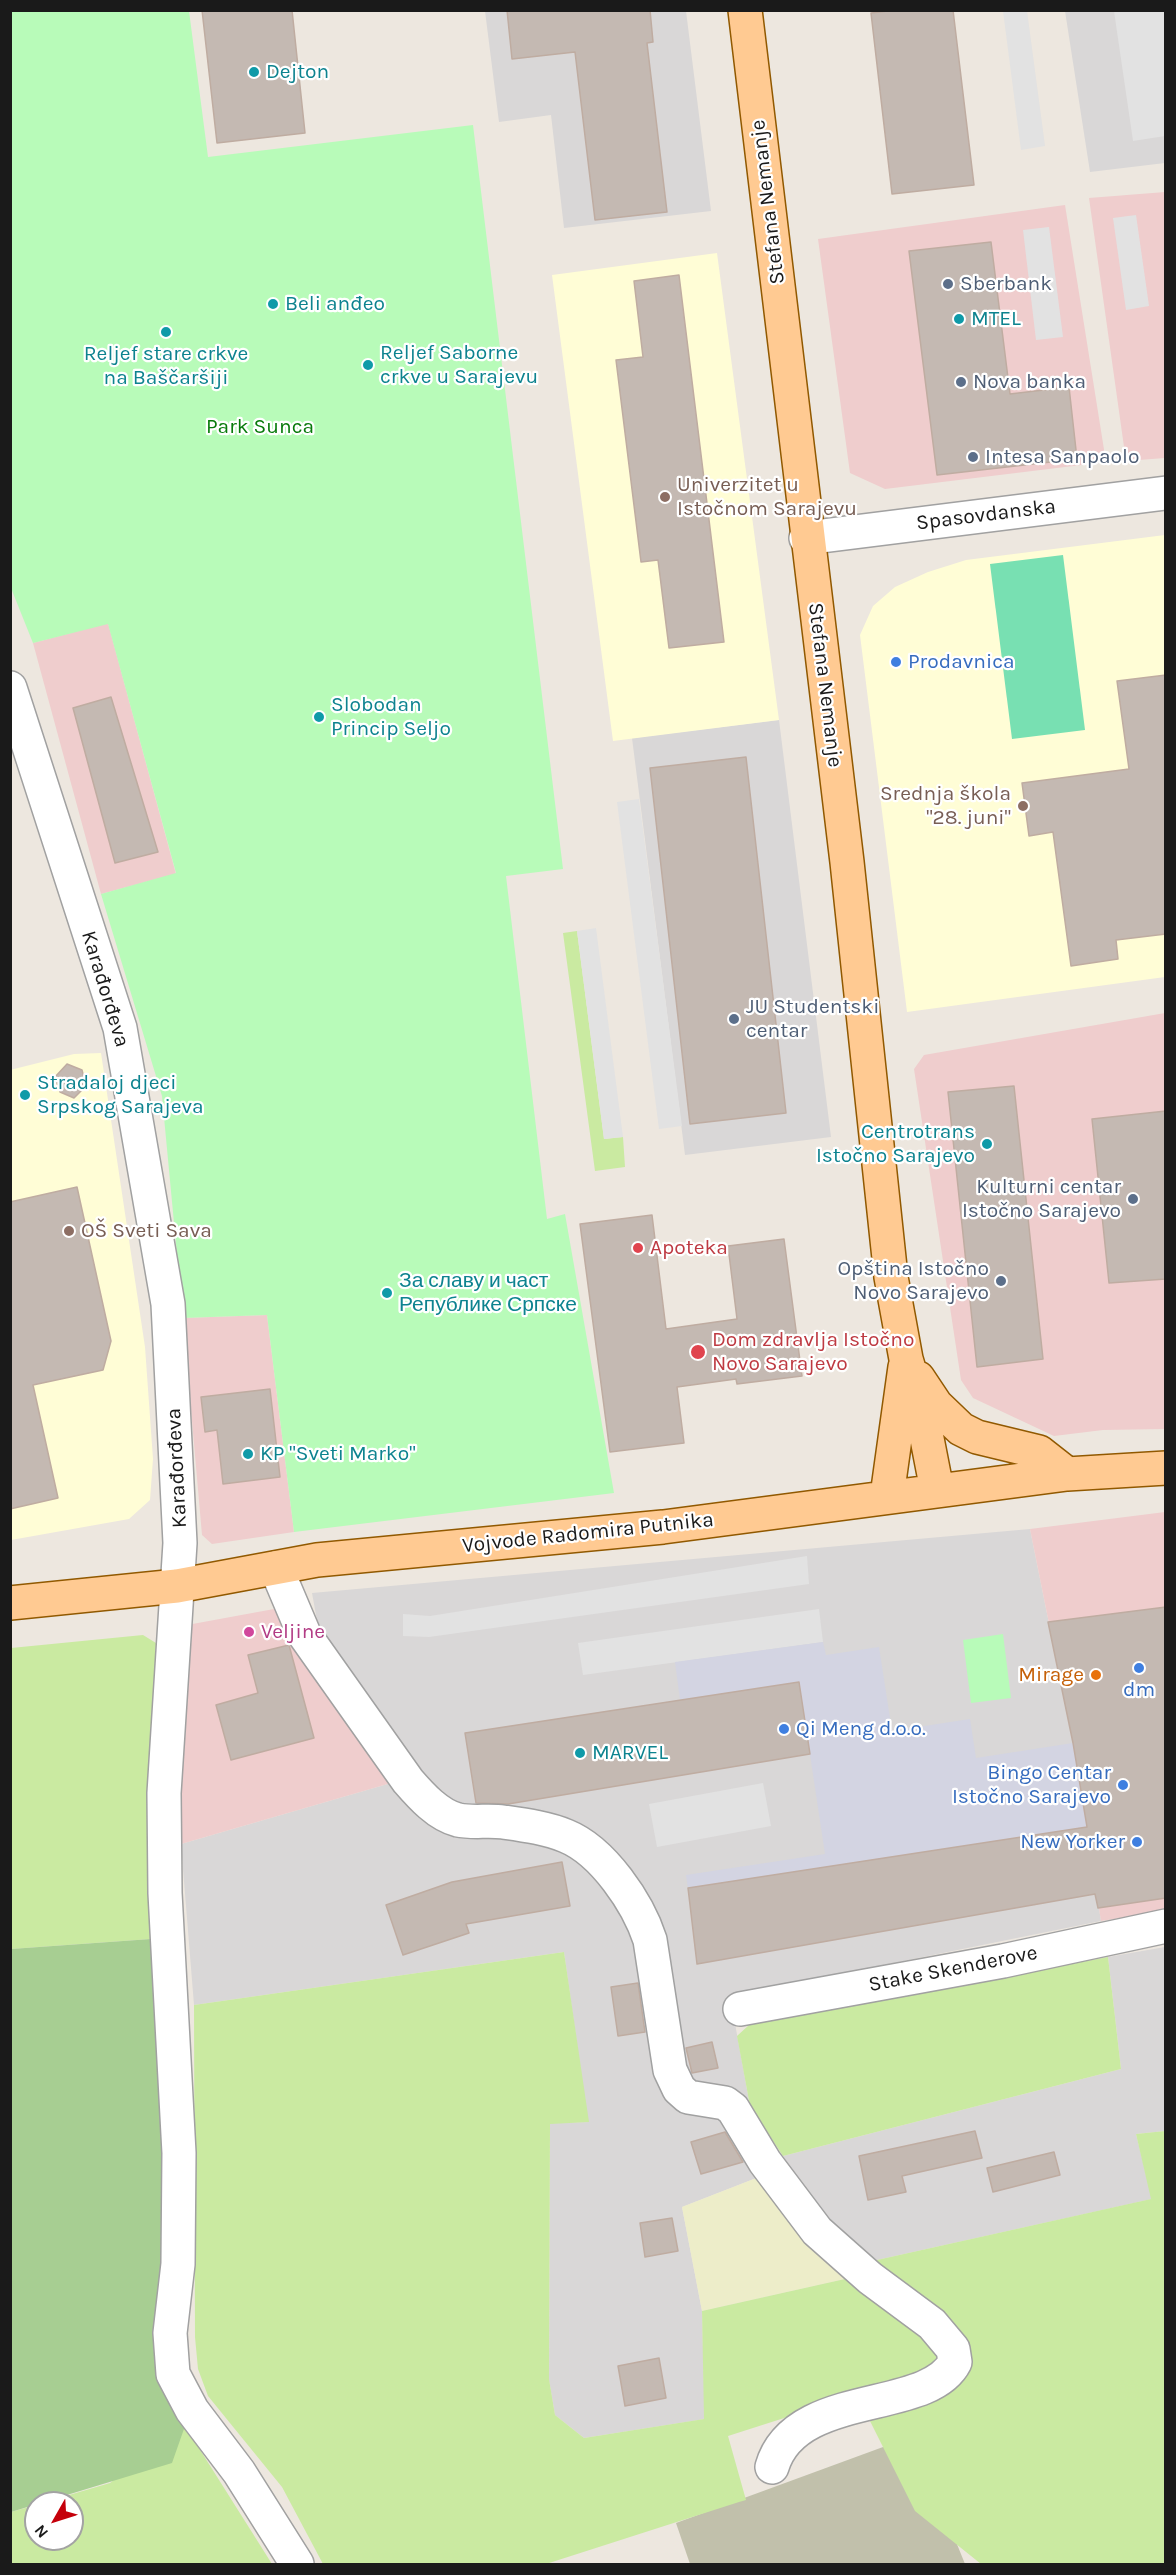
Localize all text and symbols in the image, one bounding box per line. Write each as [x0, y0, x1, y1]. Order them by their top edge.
place label: Dejton [266, 59, 329, 85]
marker: Dejton [247, 65, 261, 79]
street label: Stefana Nemanje [745, 118, 791, 286]
place label: Sberbank [960, 271, 1052, 297]
marker: Sberbank [941, 277, 955, 291]
place label: Beli anđeo [285, 291, 385, 317]
marker: Beli anđeo [266, 297, 280, 311]
place label: MTEL [971, 306, 1021, 332]
marker: MTEL [952, 312, 966, 326]
marker: Reljef stare crkve na Baščaršiji [159, 325, 173, 339]
place label: Reljef Saborne crkve u Sarajevu [380, 340, 538, 390]
place label: Reljef stare crkve na Baščaršiji [84, 341, 248, 391]
marker: Reljef Saborne crkve u Sarajevu [361, 358, 375, 372]
place label: Nova banka [973, 369, 1086, 395]
marker: Nova banka [954, 375, 968, 389]
park label: Park Sunca [206, 414, 314, 440]
place label: Intesa Sanpaolo [985, 444, 1139, 470]
marker: Intesa Sanpaolo [966, 450, 980, 464]
place label: Univerzitet u Istočnom Sarajevu [677, 472, 857, 522]
marker: Univerzitet u Istočnom Sarajevu [658, 490, 672, 504]
street label: Spasovdanska [915, 494, 1057, 536]
street label: Stefana Nemanje [802, 601, 848, 769]
place label: Prodavnica [908, 649, 1015, 675]
marker: Prodavnica [889, 655, 903, 669]
place label: Slobodan Princip Seljo [331, 692, 451, 742]
marker: Slobodan Princip Seljo [312, 710, 326, 724]
place label: Srednja škola "28. juni" [880, 781, 1011, 831]
marker: Srednja škola "28. juni" [1016, 799, 1030, 813]
street label: Karađorđeva [75, 928, 135, 1050]
place label: JU Studentski centar [746, 994, 879, 1044]
marker: JU Studentski centar [727, 1012, 741, 1026]
place label: Stradaloj djeci Srpskog Sarajeva [37, 1070, 204, 1120]
marker: Stradaloj djeci Srpskog Sarajeva [18, 1088, 32, 1102]
place label: Centrotrans Istočno Sarajevo [816, 1119, 975, 1169]
marker: Centrotrans Istočno Sarajevo [980, 1137, 994, 1151]
place label: Kulturni centar Istočno Sarajevo [962, 1174, 1121, 1224]
marker: Kulturni centar Istočno Sarajevo [1126, 1192, 1140, 1206]
place label: OŠ Sveti Sava [81, 1218, 212, 1244]
marker: OŠ Sveti Sava [62, 1224, 76, 1238]
place label: Apoteka [650, 1235, 728, 1261]
marker: Apoteka [631, 1241, 645, 1255]
place label: Opština Istočno Novo Sarajevo [837, 1256, 989, 1306]
place label: За славу и част Републике Српске [399, 1268, 577, 1318]
marker: Opština Istočno Novo Sarajevo [994, 1274, 1008, 1288]
marker: За славу и част Републике Српске [380, 1286, 394, 1300]
place label: Dom zdravlja Istočno Novo Sarajevo [712, 1327, 914, 1377]
marker: Dom zdravlja Istočno Novo Sarajevo [689, 1343, 707, 1361]
street label: Karađorđeva [161, 1407, 193, 1529]
place label: KP "Sveti Marko" [260, 1441, 416, 1467]
marker: KP "Sveti Marko" [241, 1447, 255, 1461]
street label: Vojvode Radomira Putnika [461, 1507, 715, 1559]
place label: Veljine [261, 1619, 325, 1645]
marker: Veljine [242, 1625, 256, 1639]
marker: dm [1132, 1661, 1146, 1675]
place label: Mirage [1018, 1662, 1084, 1688]
marker: Mirage [1089, 1668, 1103, 1682]
place label: dm [1123, 1677, 1155, 1703]
place label: Qi Meng d.o.o. [796, 1716, 926, 1742]
marker: Qi Meng d.o.o. [777, 1722, 791, 1736]
place label: MARVEL [592, 1740, 668, 1766]
marker: MARVEL [573, 1746, 587, 1760]
place label: Bingo Centar Istočno Sarajevo [952, 1760, 1111, 1810]
marker: Bingo Centar Istočno Sarajevo [1116, 1778, 1130, 1792]
place label: New Yorker [1020, 1829, 1125, 1855]
marker: New Yorker [1130, 1835, 1144, 1849]
street label: Stake Skenderove [866, 1940, 1040, 1998]
north arrow [24, 2491, 84, 2551]
text: N [30, 2521, 52, 2542]

